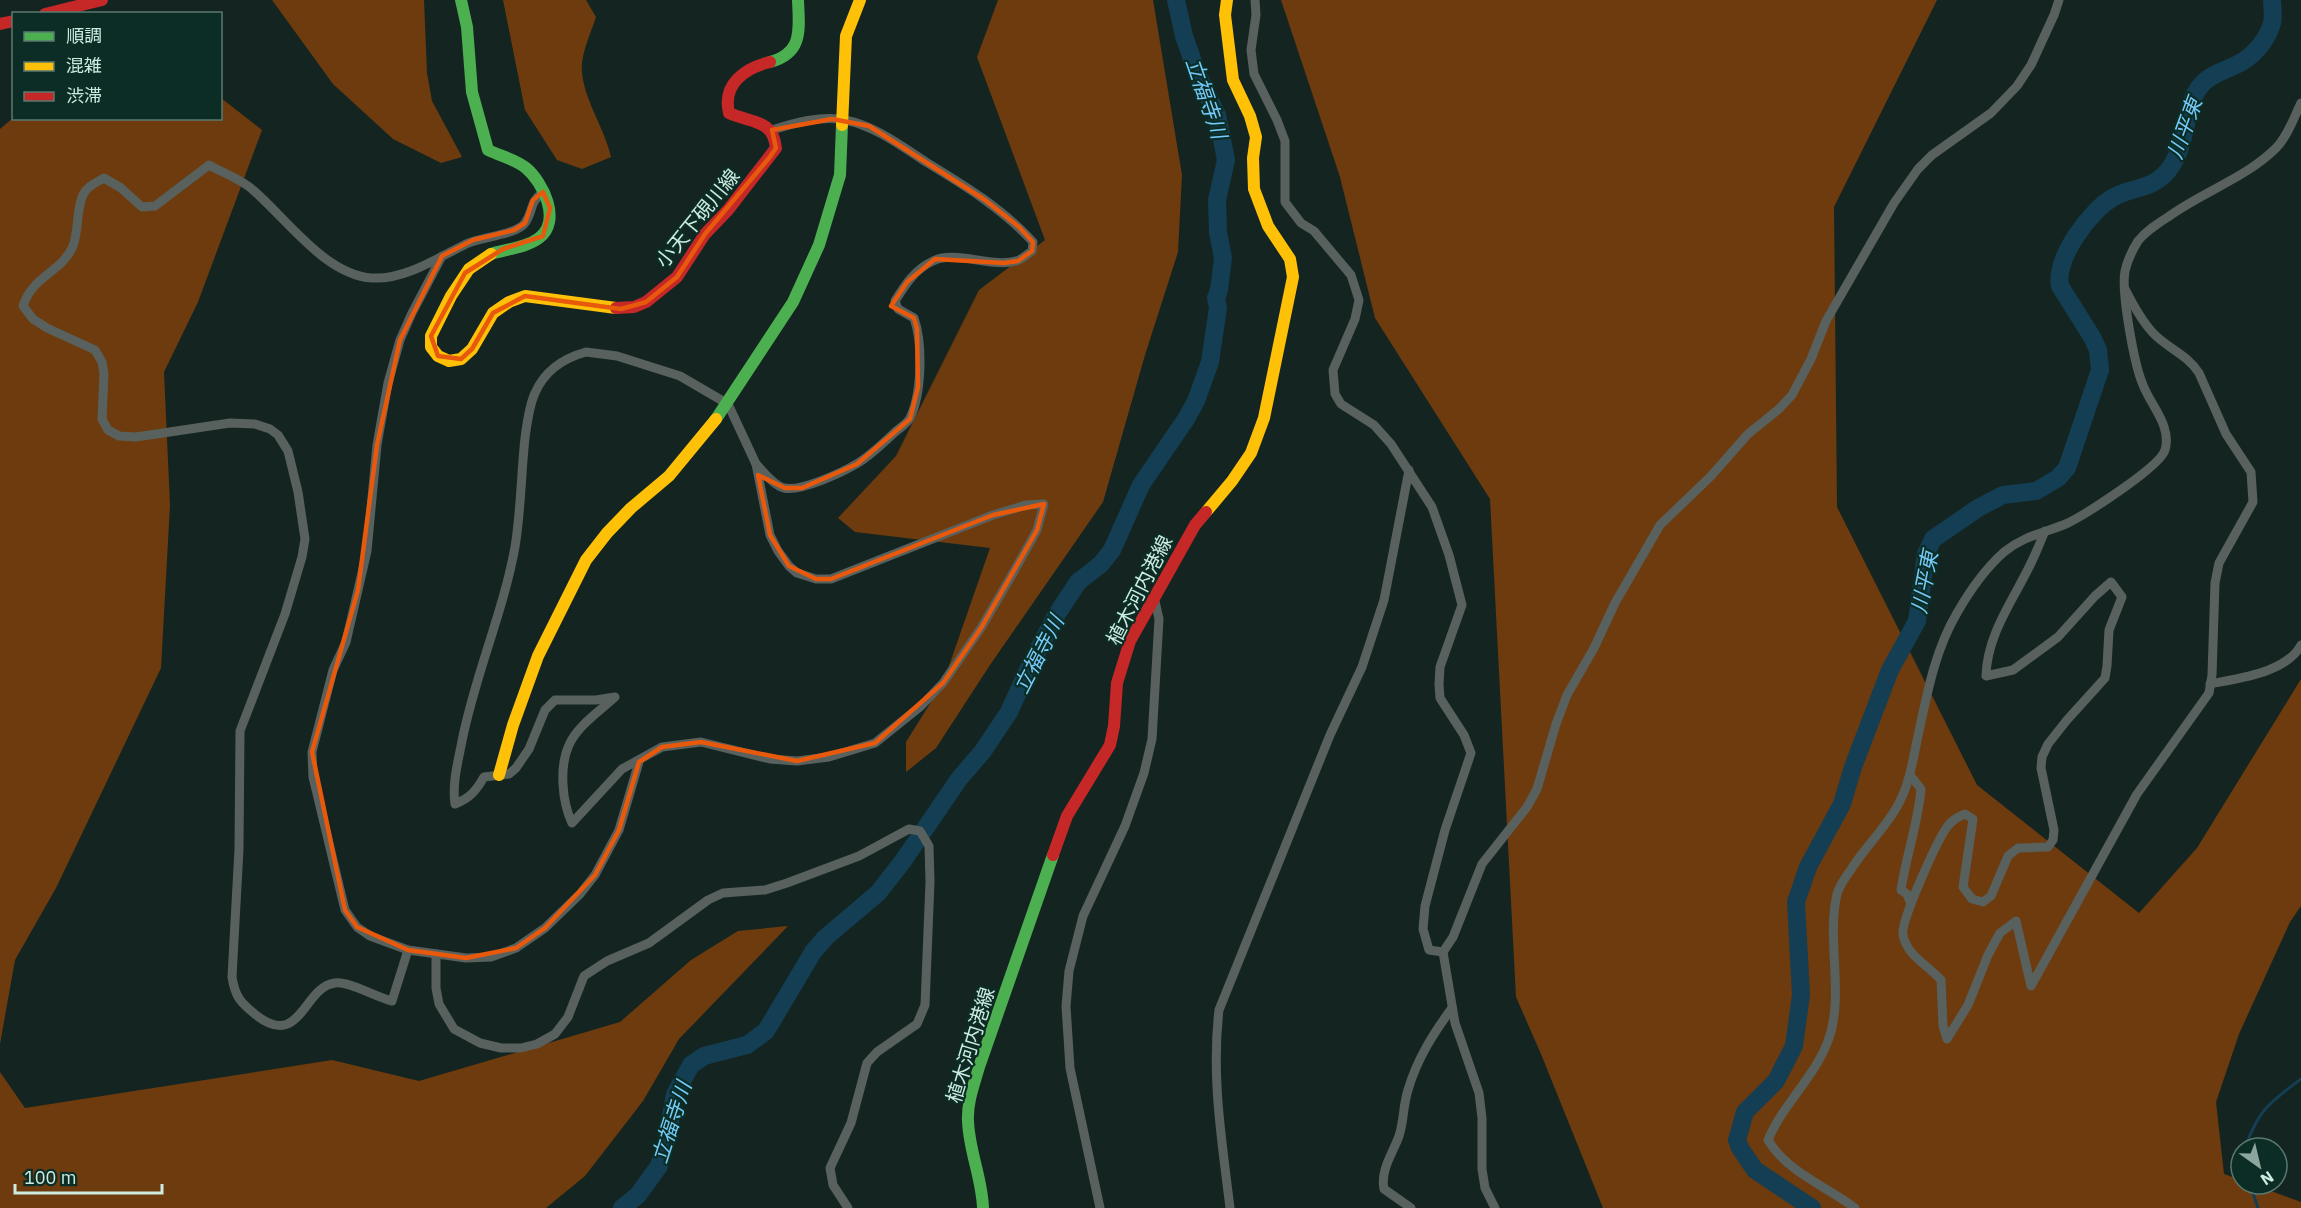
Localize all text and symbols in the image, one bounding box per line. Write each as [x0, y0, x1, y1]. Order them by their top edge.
legend [12, 12, 222, 120]
text: 順調 [66, 24, 102, 47]
text: 混雑 [66, 54, 102, 77]
water label: 立福寺川 [1180, 54, 1235, 144]
text: 渋滞 [66, 84, 102, 107]
water label: 川平東 [2160, 91, 2209, 162]
street label: 小天下硯川線 [649, 163, 745, 273]
street label: 植木河内港線 [1100, 530, 1178, 650]
water label: 川平東 [1904, 545, 1944, 616]
water label: 立福寺川 [1006, 608, 1070, 698]
street label: 植木河内港線 [940, 984, 1000, 1106]
water label: 立福寺川 [645, 1076, 698, 1166]
north arrow [2229, 1136, 2289, 1196]
scale bar [15, 1157, 162, 1195]
text: 100 m [24, 1166, 76, 1189]
text: N [2257, 1167, 2278, 1190]

